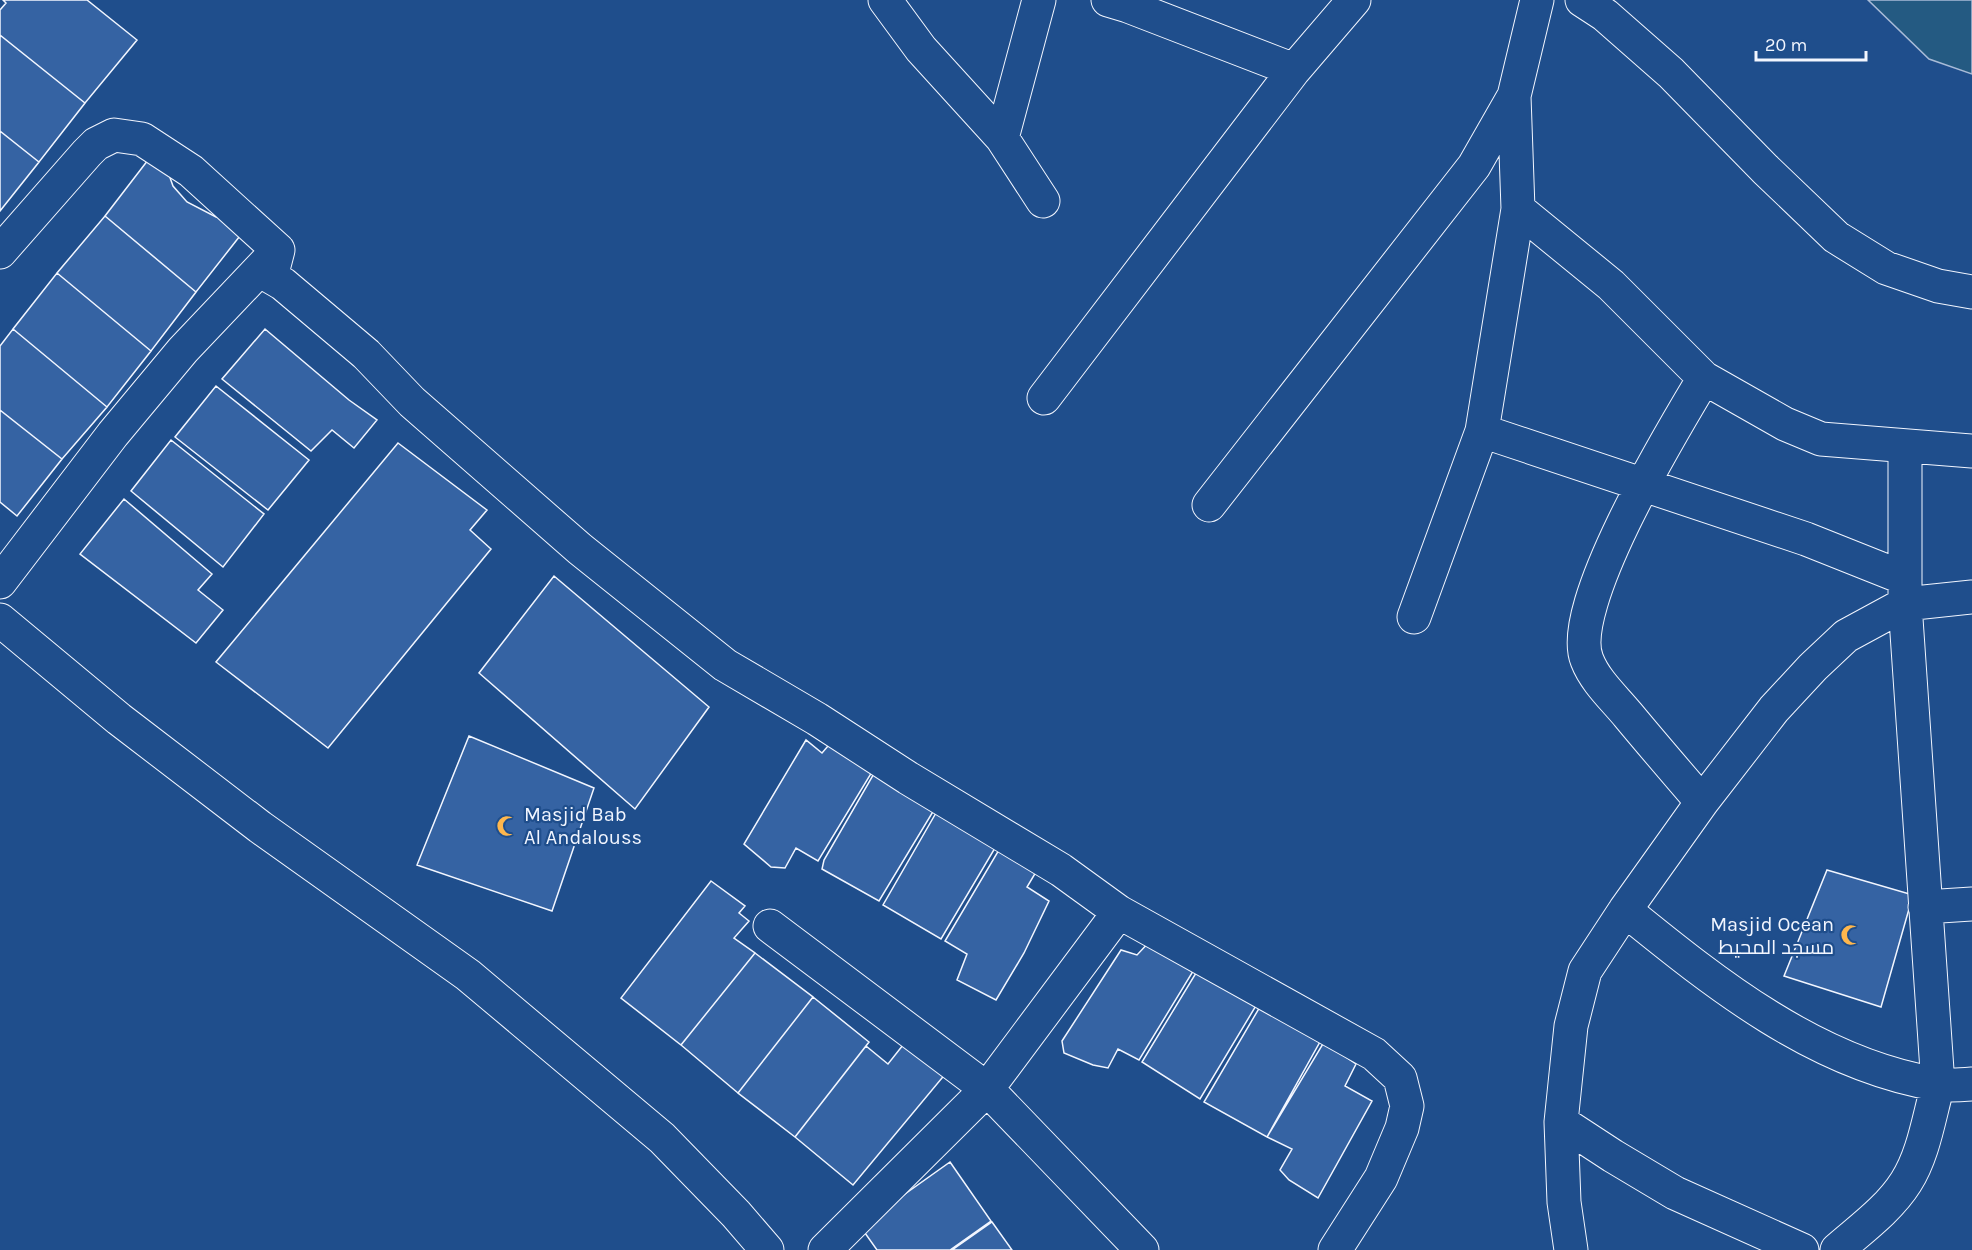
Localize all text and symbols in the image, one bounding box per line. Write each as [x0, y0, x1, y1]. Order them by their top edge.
scale bar [1756, 24, 1866, 62]
text: 20 m [1765, 34, 1807, 56]
place label: Masjid Bab Al Andalouss [524, 803, 642, 849]
mosque icon: Masjid Bab Al Andalouss [495, 814, 519, 838]
place label: Masjid Ocean مسجد المحيط [1710, 913, 1834, 959]
mosque icon: Masjid Ocean مسجد المحيط [1839, 923, 1863, 947]

